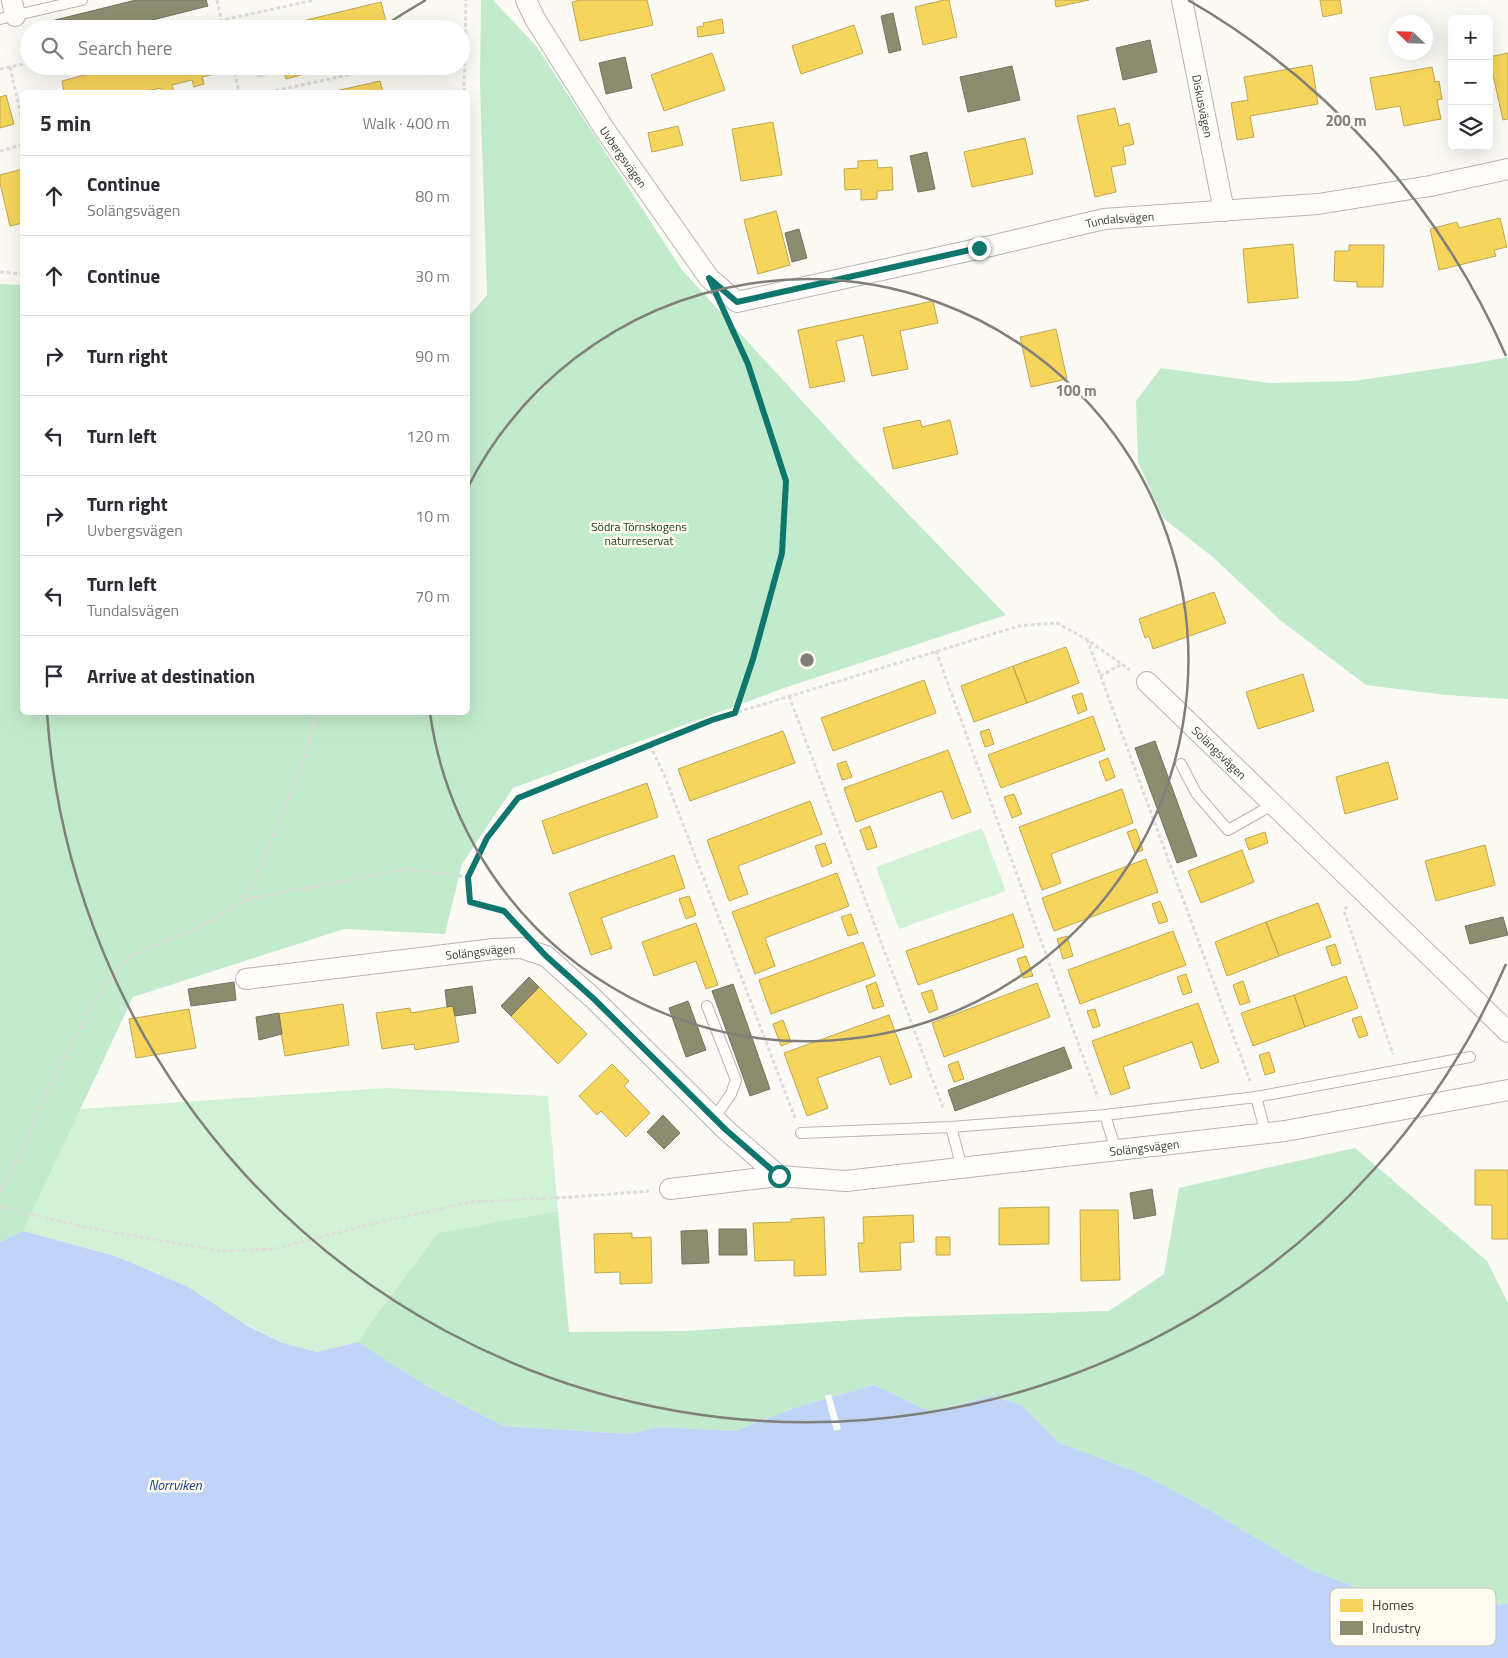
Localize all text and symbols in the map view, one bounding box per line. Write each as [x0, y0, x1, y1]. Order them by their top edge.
north arrow [1388, 15, 1433, 60]
map controls [1448, 15, 1493, 150]
button: + [1448, 15, 1493, 60]
search box [20, 20, 470, 75]
text: Search here [78, 33, 172, 62]
icon: search [38, 34, 66, 62]
button: − [1448, 60, 1493, 105]
street label: Diskusvägen [1188, 73, 1219, 139]
button: layers [1448, 105, 1493, 150]
text: 5 min [40, 107, 91, 139]
text: 200 m [1325, 109, 1367, 132]
text: Walk · 400 m [362, 111, 450, 135]
street label: Uvbergsvägen [595, 122, 652, 192]
text: Continue [87, 169, 160, 198]
icon: ahead [40, 182, 68, 210]
text: 80 m [415, 184, 450, 208]
text: Solängsvägen [87, 198, 180, 222]
street label: Tundalsvägen [1083, 206, 1155, 233]
route end [968, 237, 991, 260]
text: Continue [87, 261, 160, 290]
icon: ahead [40, 262, 68, 290]
text: 30 m [415, 264, 450, 288]
text: Turn right [87, 341, 168, 370]
icon: right [40, 342, 68, 370]
text: 90 m [415, 344, 450, 368]
text: 100 m [1055, 379, 1097, 402]
text: Turn left [87, 421, 157, 450]
icon: left [40, 422, 68, 450]
text: 120 m [406, 424, 450, 448]
text: Turn right [87, 489, 168, 518]
icon: right [40, 502, 68, 530]
text: 10 m [415, 504, 450, 528]
park label: Södra Törnskogens naturreservat [591, 517, 687, 550]
text: Uvbergsvägen [87, 518, 183, 542]
text: Turn left [87, 569, 157, 598]
icon: left [40, 582, 68, 610]
text: 70 m [415, 584, 450, 608]
text: Tundalsvägen [87, 598, 179, 622]
centre of rings [798, 651, 816, 669]
text: Arrive at destination [87, 661, 255, 690]
icon: arrive [40, 662, 68, 690]
street label: Solängsvägen [1188, 721, 1251, 784]
street label: Solängsvägen [444, 939, 516, 964]
street label: Solängsvägen [1108, 1134, 1180, 1160]
route start [768, 1165, 791, 1188]
water label: Norrviken [148, 1474, 203, 1495]
legend [1330, 1588, 1496, 1646]
text: Homes [1372, 1594, 1414, 1615]
text: Industry [1372, 1617, 1421, 1638]

